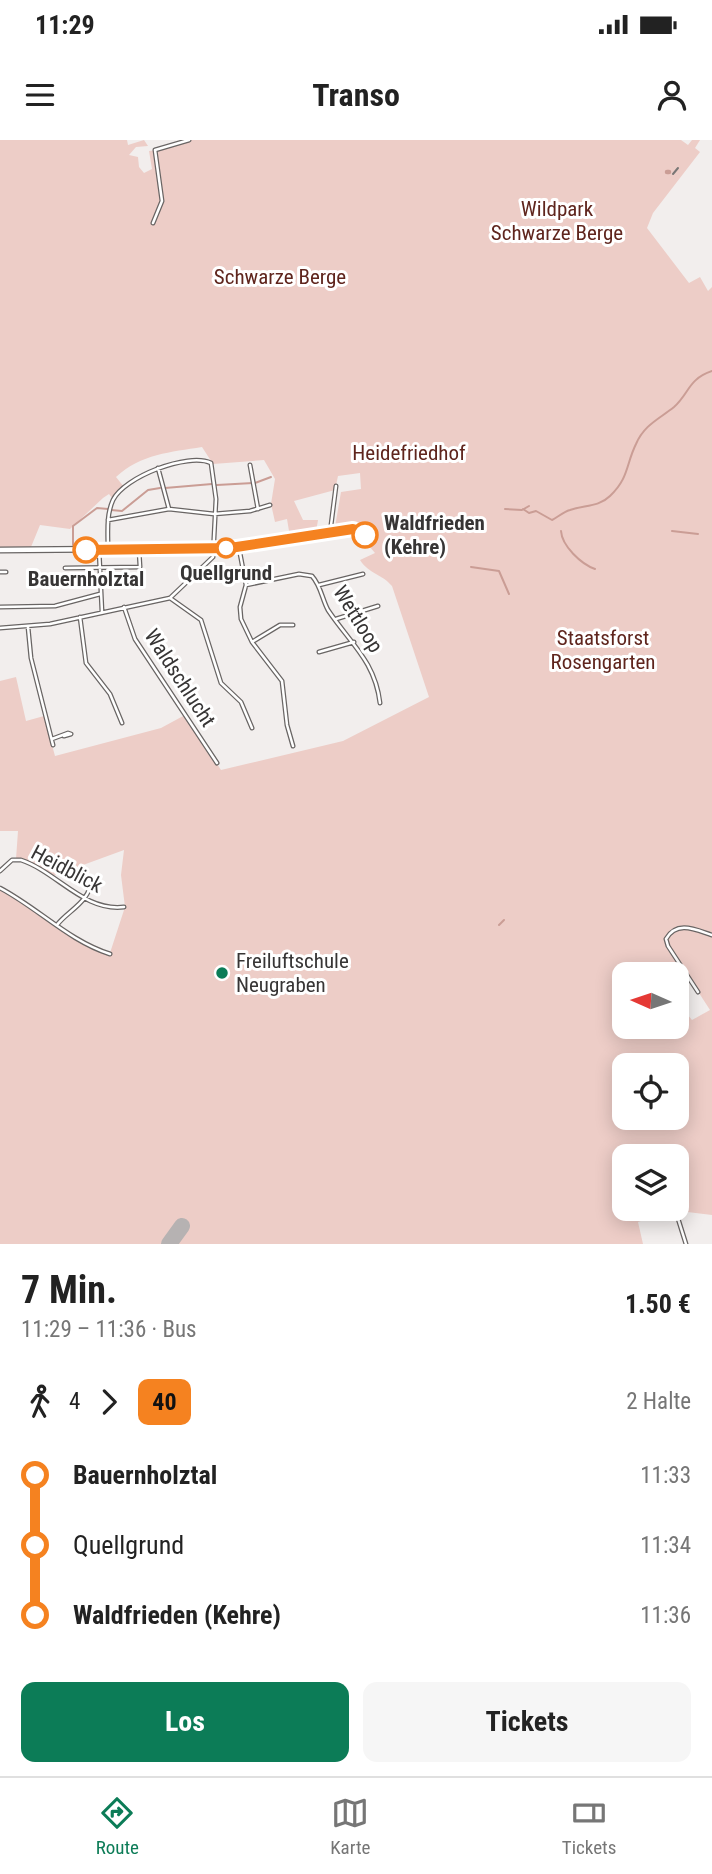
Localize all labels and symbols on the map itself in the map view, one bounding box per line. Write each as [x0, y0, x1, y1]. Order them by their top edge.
park label: Wildpark Schwarze Berge [491, 197, 623, 245]
park label: Schwarze Berge [214, 265, 346, 289]
park label: Heidefriedhof [352, 441, 466, 465]
place label: Waldfrieden (Kehre) [384, 511, 485, 559]
marker: Waldfrieden (Kehre) [352, 522, 378, 548]
marker: Bauernholztal [73, 537, 99, 563]
marker: Quellgrund [216, 538, 236, 558]
place label: Quellgrund [180, 561, 272, 585]
place label: Bauernholztal [28, 567, 144, 591]
street label: Wettloop [328, 581, 388, 657]
street label: Waldschlucht [140, 625, 220, 731]
park label: Staatsforst Rosengarten [551, 626, 655, 674]
street label: Heidblick [27, 840, 107, 898]
place label: Freiluftschule Neugraben [236, 949, 349, 997]
north arrow [612, 962, 690, 1040]
marker: Freiluftschule Neugraben [214, 965, 230, 981]

